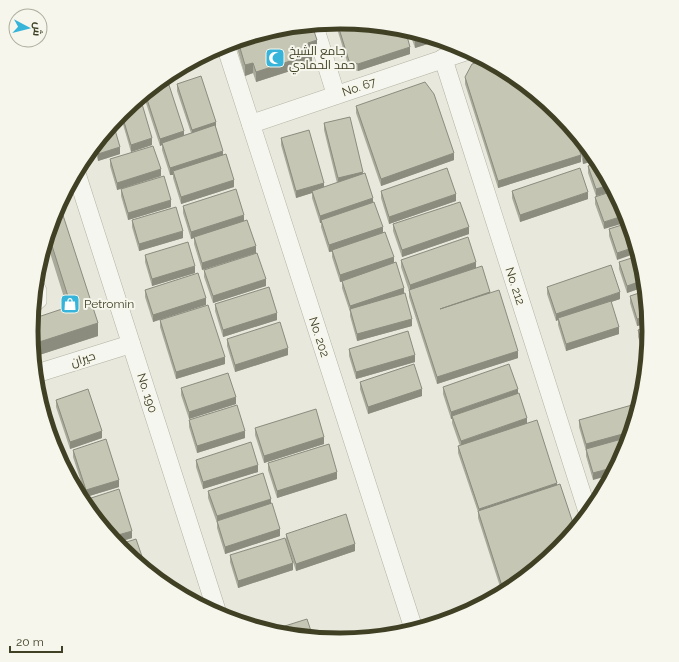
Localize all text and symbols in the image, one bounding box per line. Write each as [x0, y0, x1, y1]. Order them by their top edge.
north arrow [8, 8, 48, 48]
text: ش [30, 21, 45, 37]
place label: جامع الشيخ حمد الحمادي [289, 44, 355, 75]
mosque icon: جامع الشيخ حمد الحمادي [264, 47, 286, 69]
street label: No. 67 [340, 74, 378, 99]
street label: No. 212 [502, 265, 528, 307]
shop icon: Petromin [59, 293, 81, 315]
place label: Petromin [84, 297, 134, 311]
street label: No. 202 [306, 315, 332, 359]
street label: حيران [69, 349, 97, 369]
street label: No. 190 [134, 371, 160, 415]
scale bar [10, 628, 62, 654]
text: 20 m [16, 635, 44, 649]

